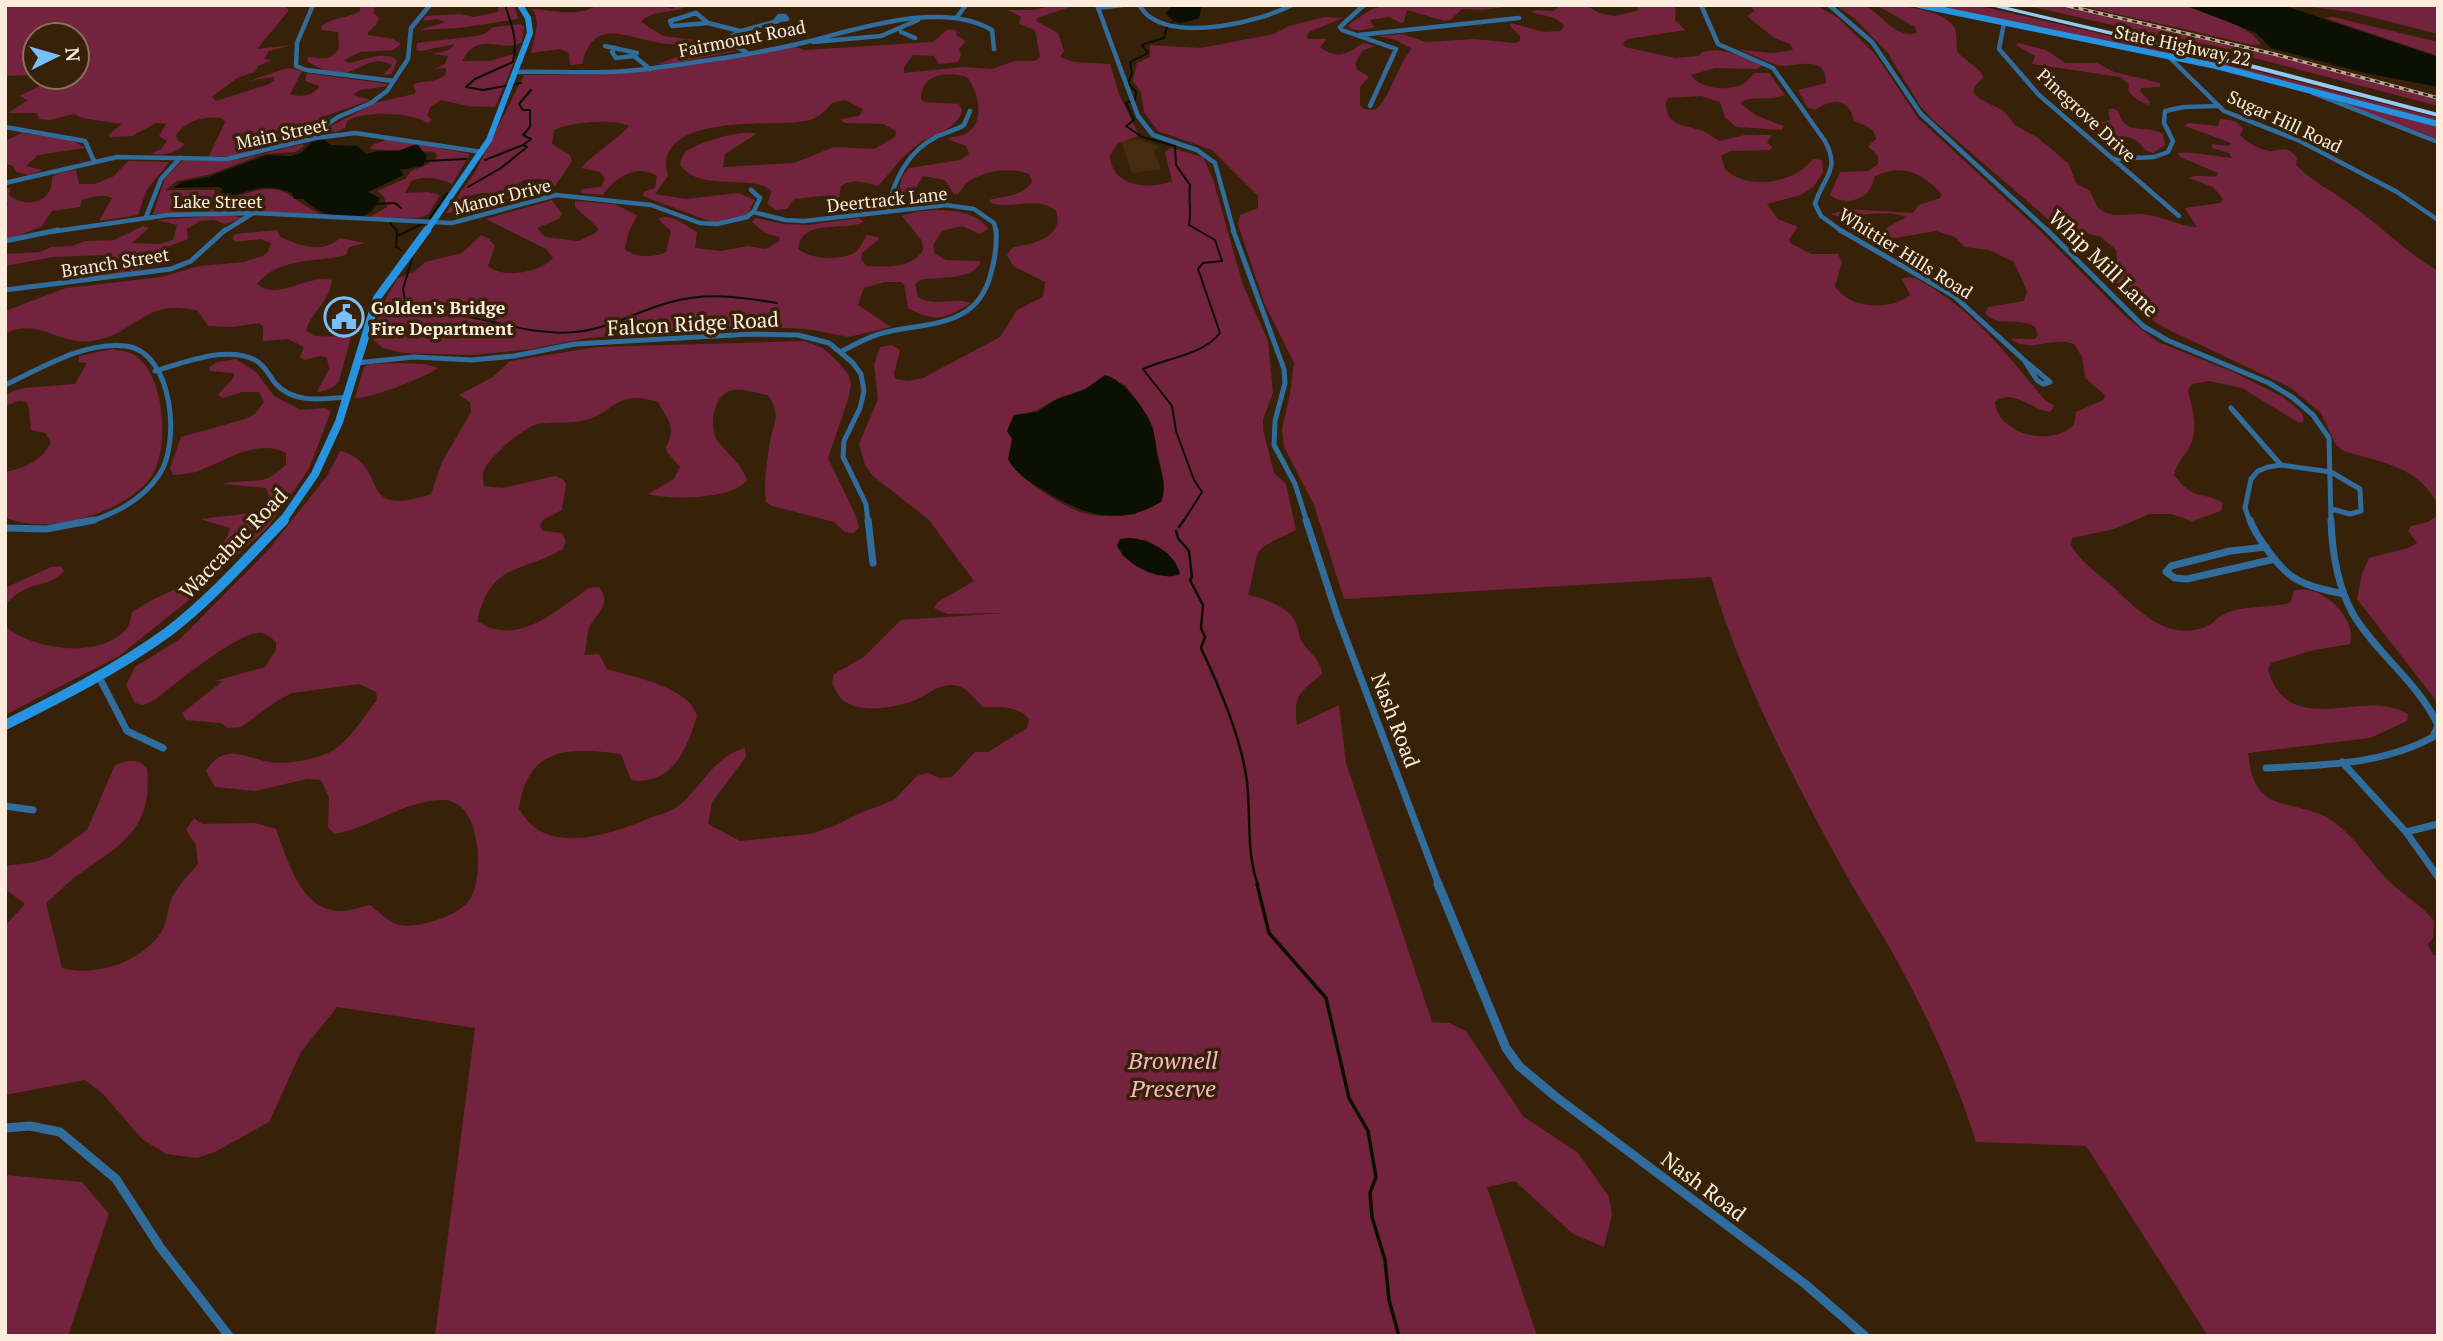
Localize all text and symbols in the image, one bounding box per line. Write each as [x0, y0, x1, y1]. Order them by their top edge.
street label: Fairmount Road [676, 14, 808, 62]
street label: State Highway 22 [2113, 19, 2253, 71]
north arrow [21, 21, 91, 91]
text: N [60, 46, 87, 63]
street label: Pinegrove Drive [2032, 63, 2142, 167]
street label: Sugar Hill Road [2224, 84, 2346, 158]
street label: Main Street [234, 112, 330, 154]
street label: Manor Drive [451, 172, 553, 220]
street label: Deertrack Lane [825, 181, 949, 217]
street label: Lake Street [173, 189, 263, 213]
street label: Whittier Hills Road [1835, 202, 1977, 304]
street label: Whip Mill Lane [2043, 203, 2165, 323]
street label: Branch Street [59, 242, 171, 282]
place label: Golden's Bridge Fire Department [371, 295, 514, 340]
public building icon: Golden's Bridge Fire Department [323, 296, 365, 338]
street label: Falcon Ridge Road [606, 305, 780, 341]
street label: Waccabuc Road [173, 481, 293, 604]
street label: Nash Road [1365, 669, 1427, 772]
park label: Brownell Preserve [1127, 1044, 1218, 1104]
street label: Nash Road [1656, 1145, 1752, 1227]

